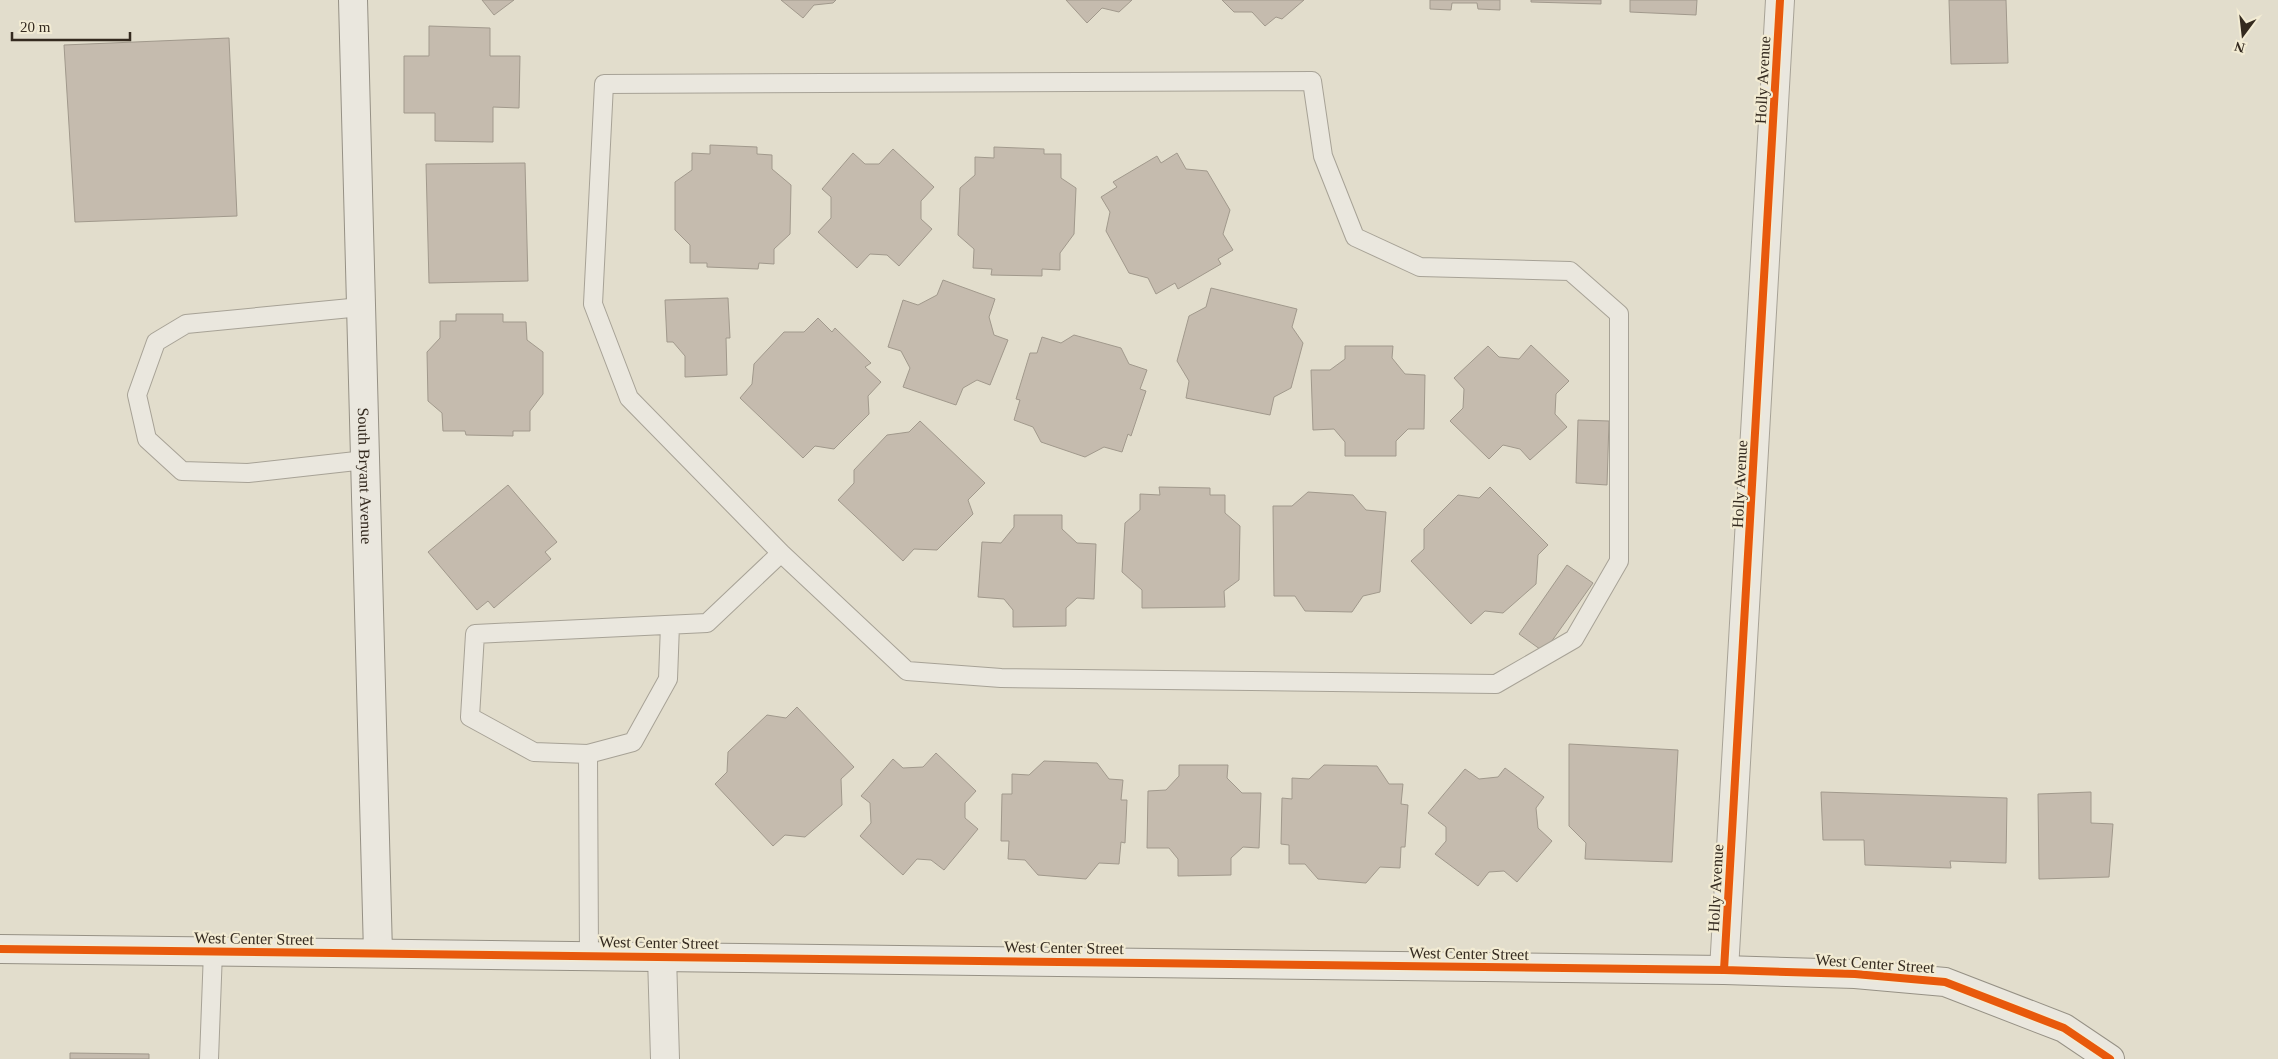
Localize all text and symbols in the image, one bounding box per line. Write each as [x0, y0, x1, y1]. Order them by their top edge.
scale bar [12, 10, 130, 42]
north arrow [2218, 10, 2268, 60]
text: 20 m [20, 19, 51, 35]
street label: Holly Avenue [1752, 36, 1774, 125]
text: N [2233, 39, 2247, 56]
street label: South Bryant Avenue [355, 407, 375, 544]
street label: Holly Avenue [1729, 440, 1751, 529]
street label: Holly Avenue [1705, 844, 1727, 933]
street label: West Center Street [194, 929, 314, 948]
street label: West Center Street [599, 933, 719, 952]
street label: West Center Street [1004, 938, 1124, 957]
street label: West Center Street [1409, 944, 1529, 963]
street label: West Center Street [1815, 951, 1936, 976]

